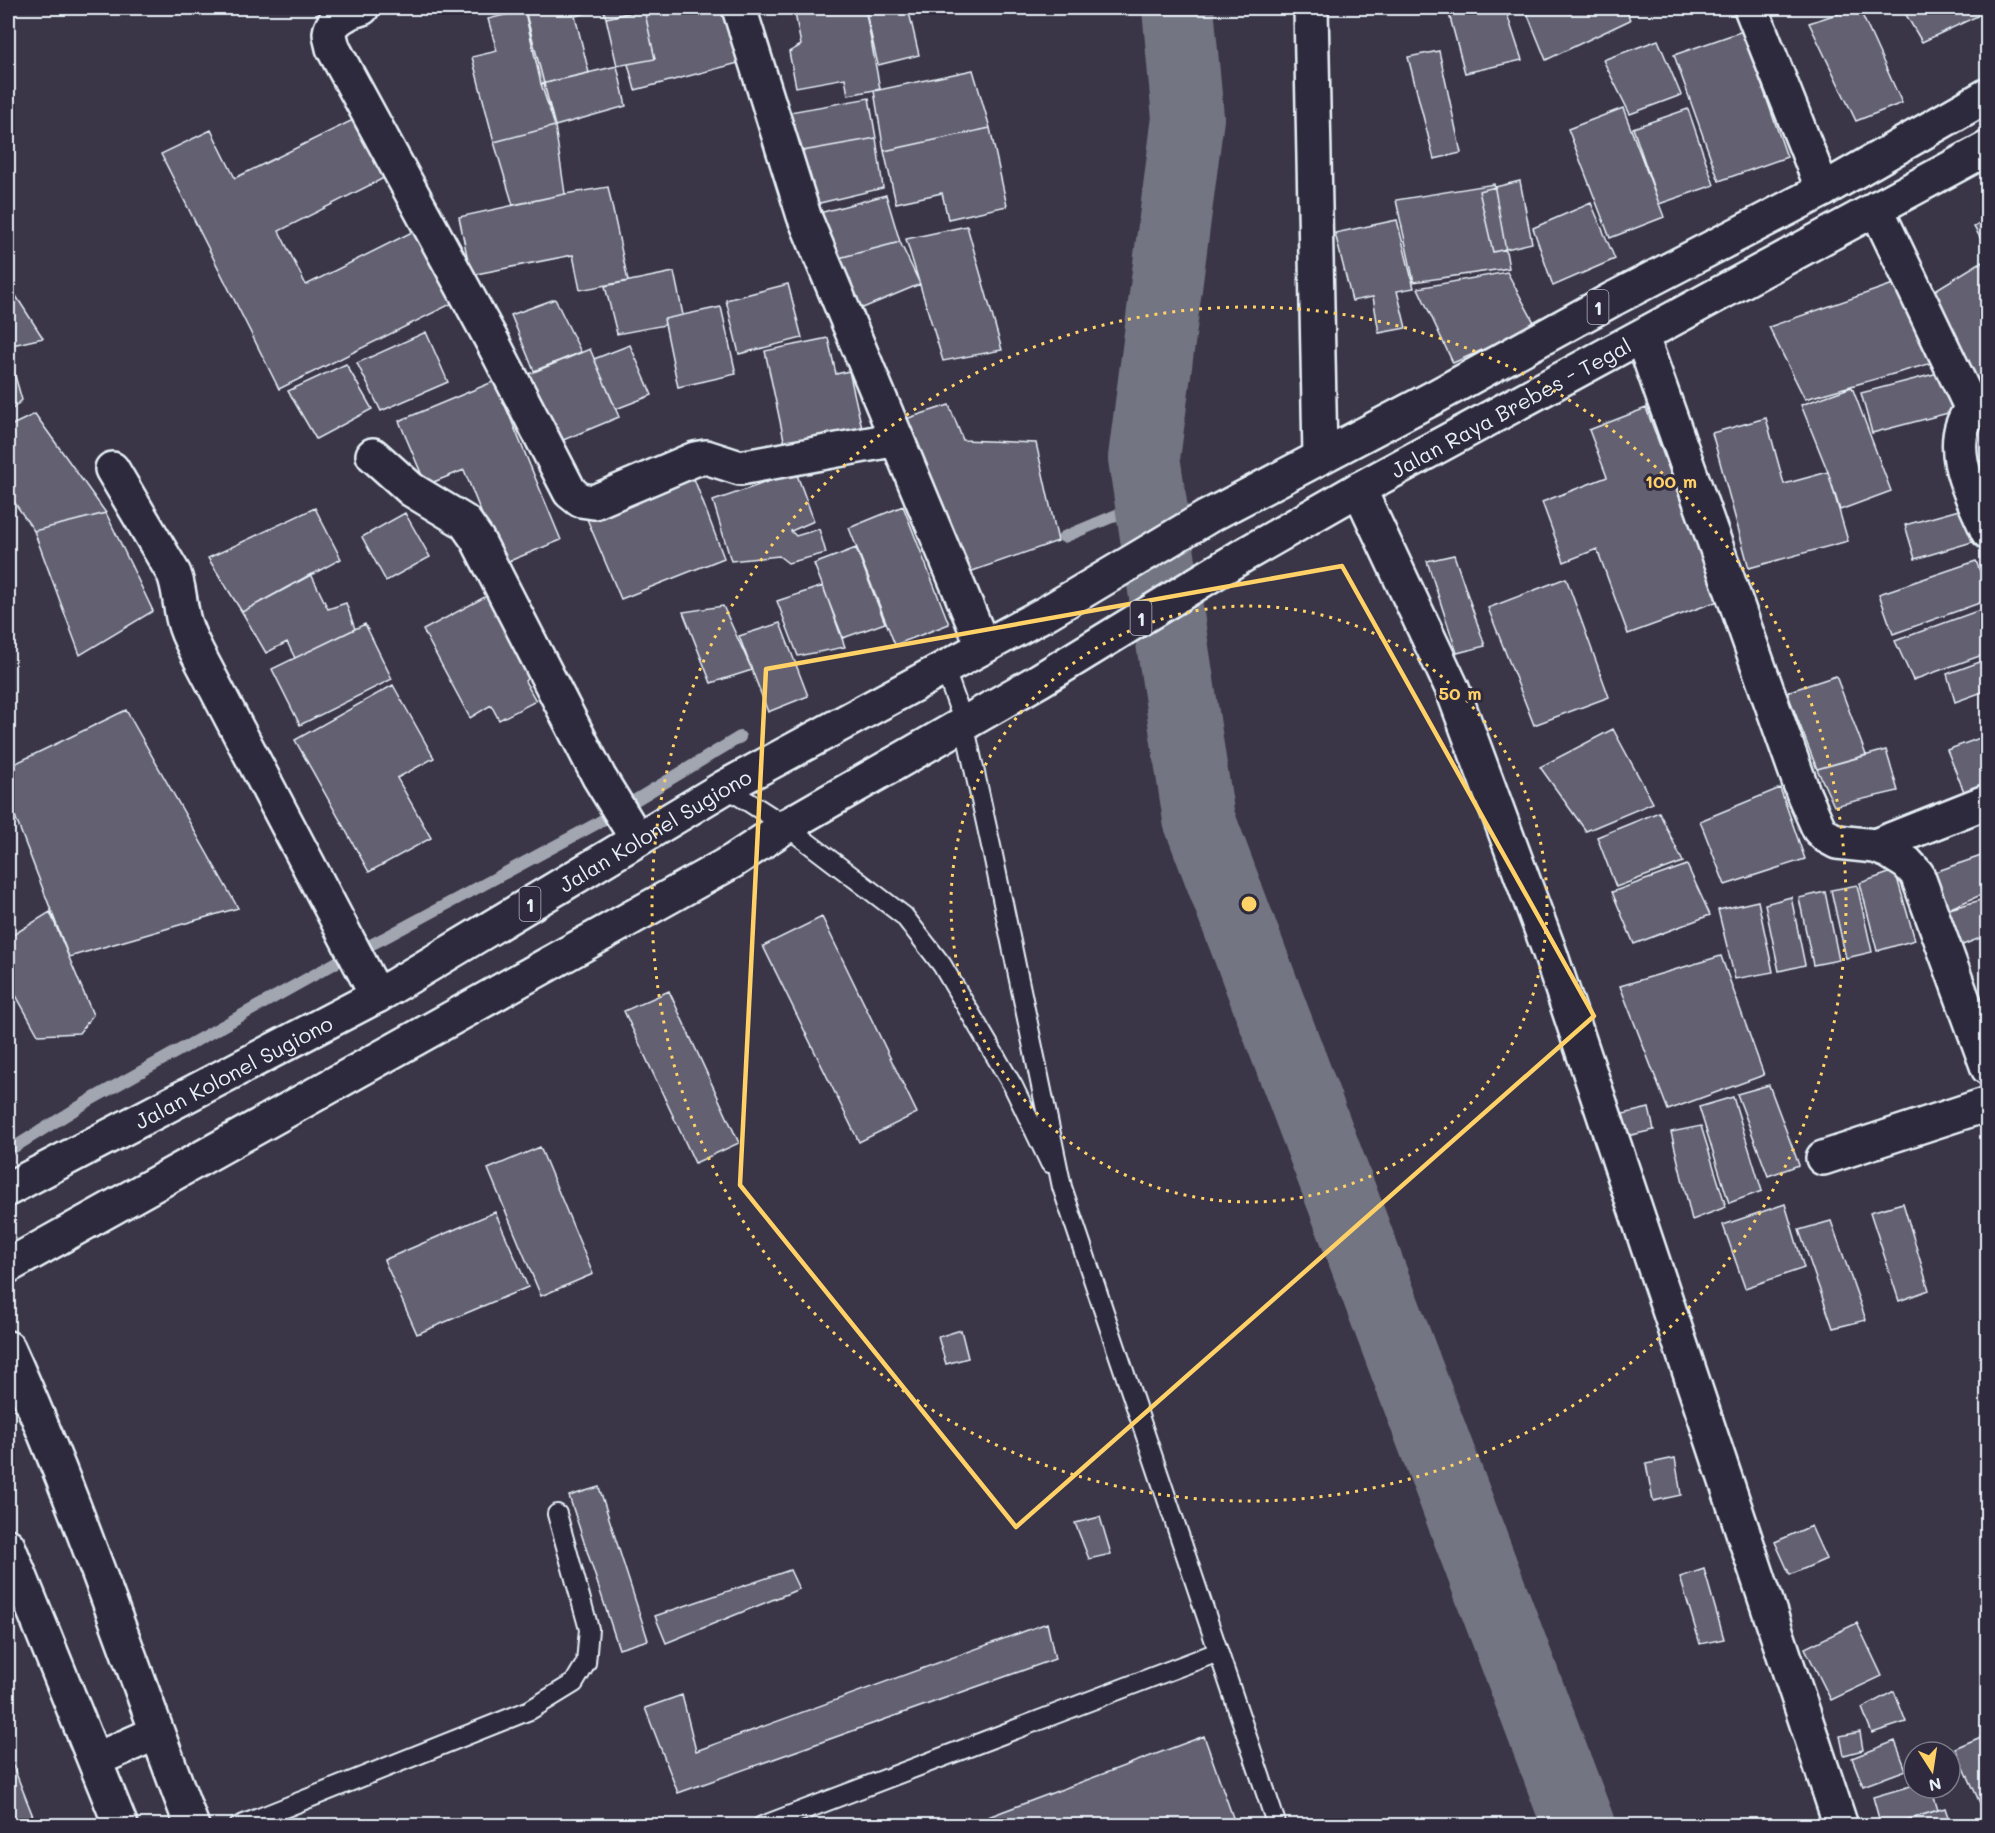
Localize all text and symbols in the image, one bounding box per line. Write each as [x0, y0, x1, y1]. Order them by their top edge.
road number: 1 [1588, 290, 1608, 324]
street label: Jalan Raya Brebes - Tegal [1385, 331, 1635, 483]
text: 100 m [1645, 469, 1697, 493]
road number: 1 [1130, 601, 1152, 635]
text: 50 m [1439, 681, 1481, 705]
street label: Jalan Kolonel Sugiono [553, 762, 755, 897]
road number: 1 [520, 887, 540, 921]
centre of rings [1239, 894, 1259, 914]
street label: Jalan Kolonel Sugiono [130, 1008, 337, 1134]
north arrow [1902, 1740, 1962, 1800]
text: N [1927, 1774, 1943, 1797]

